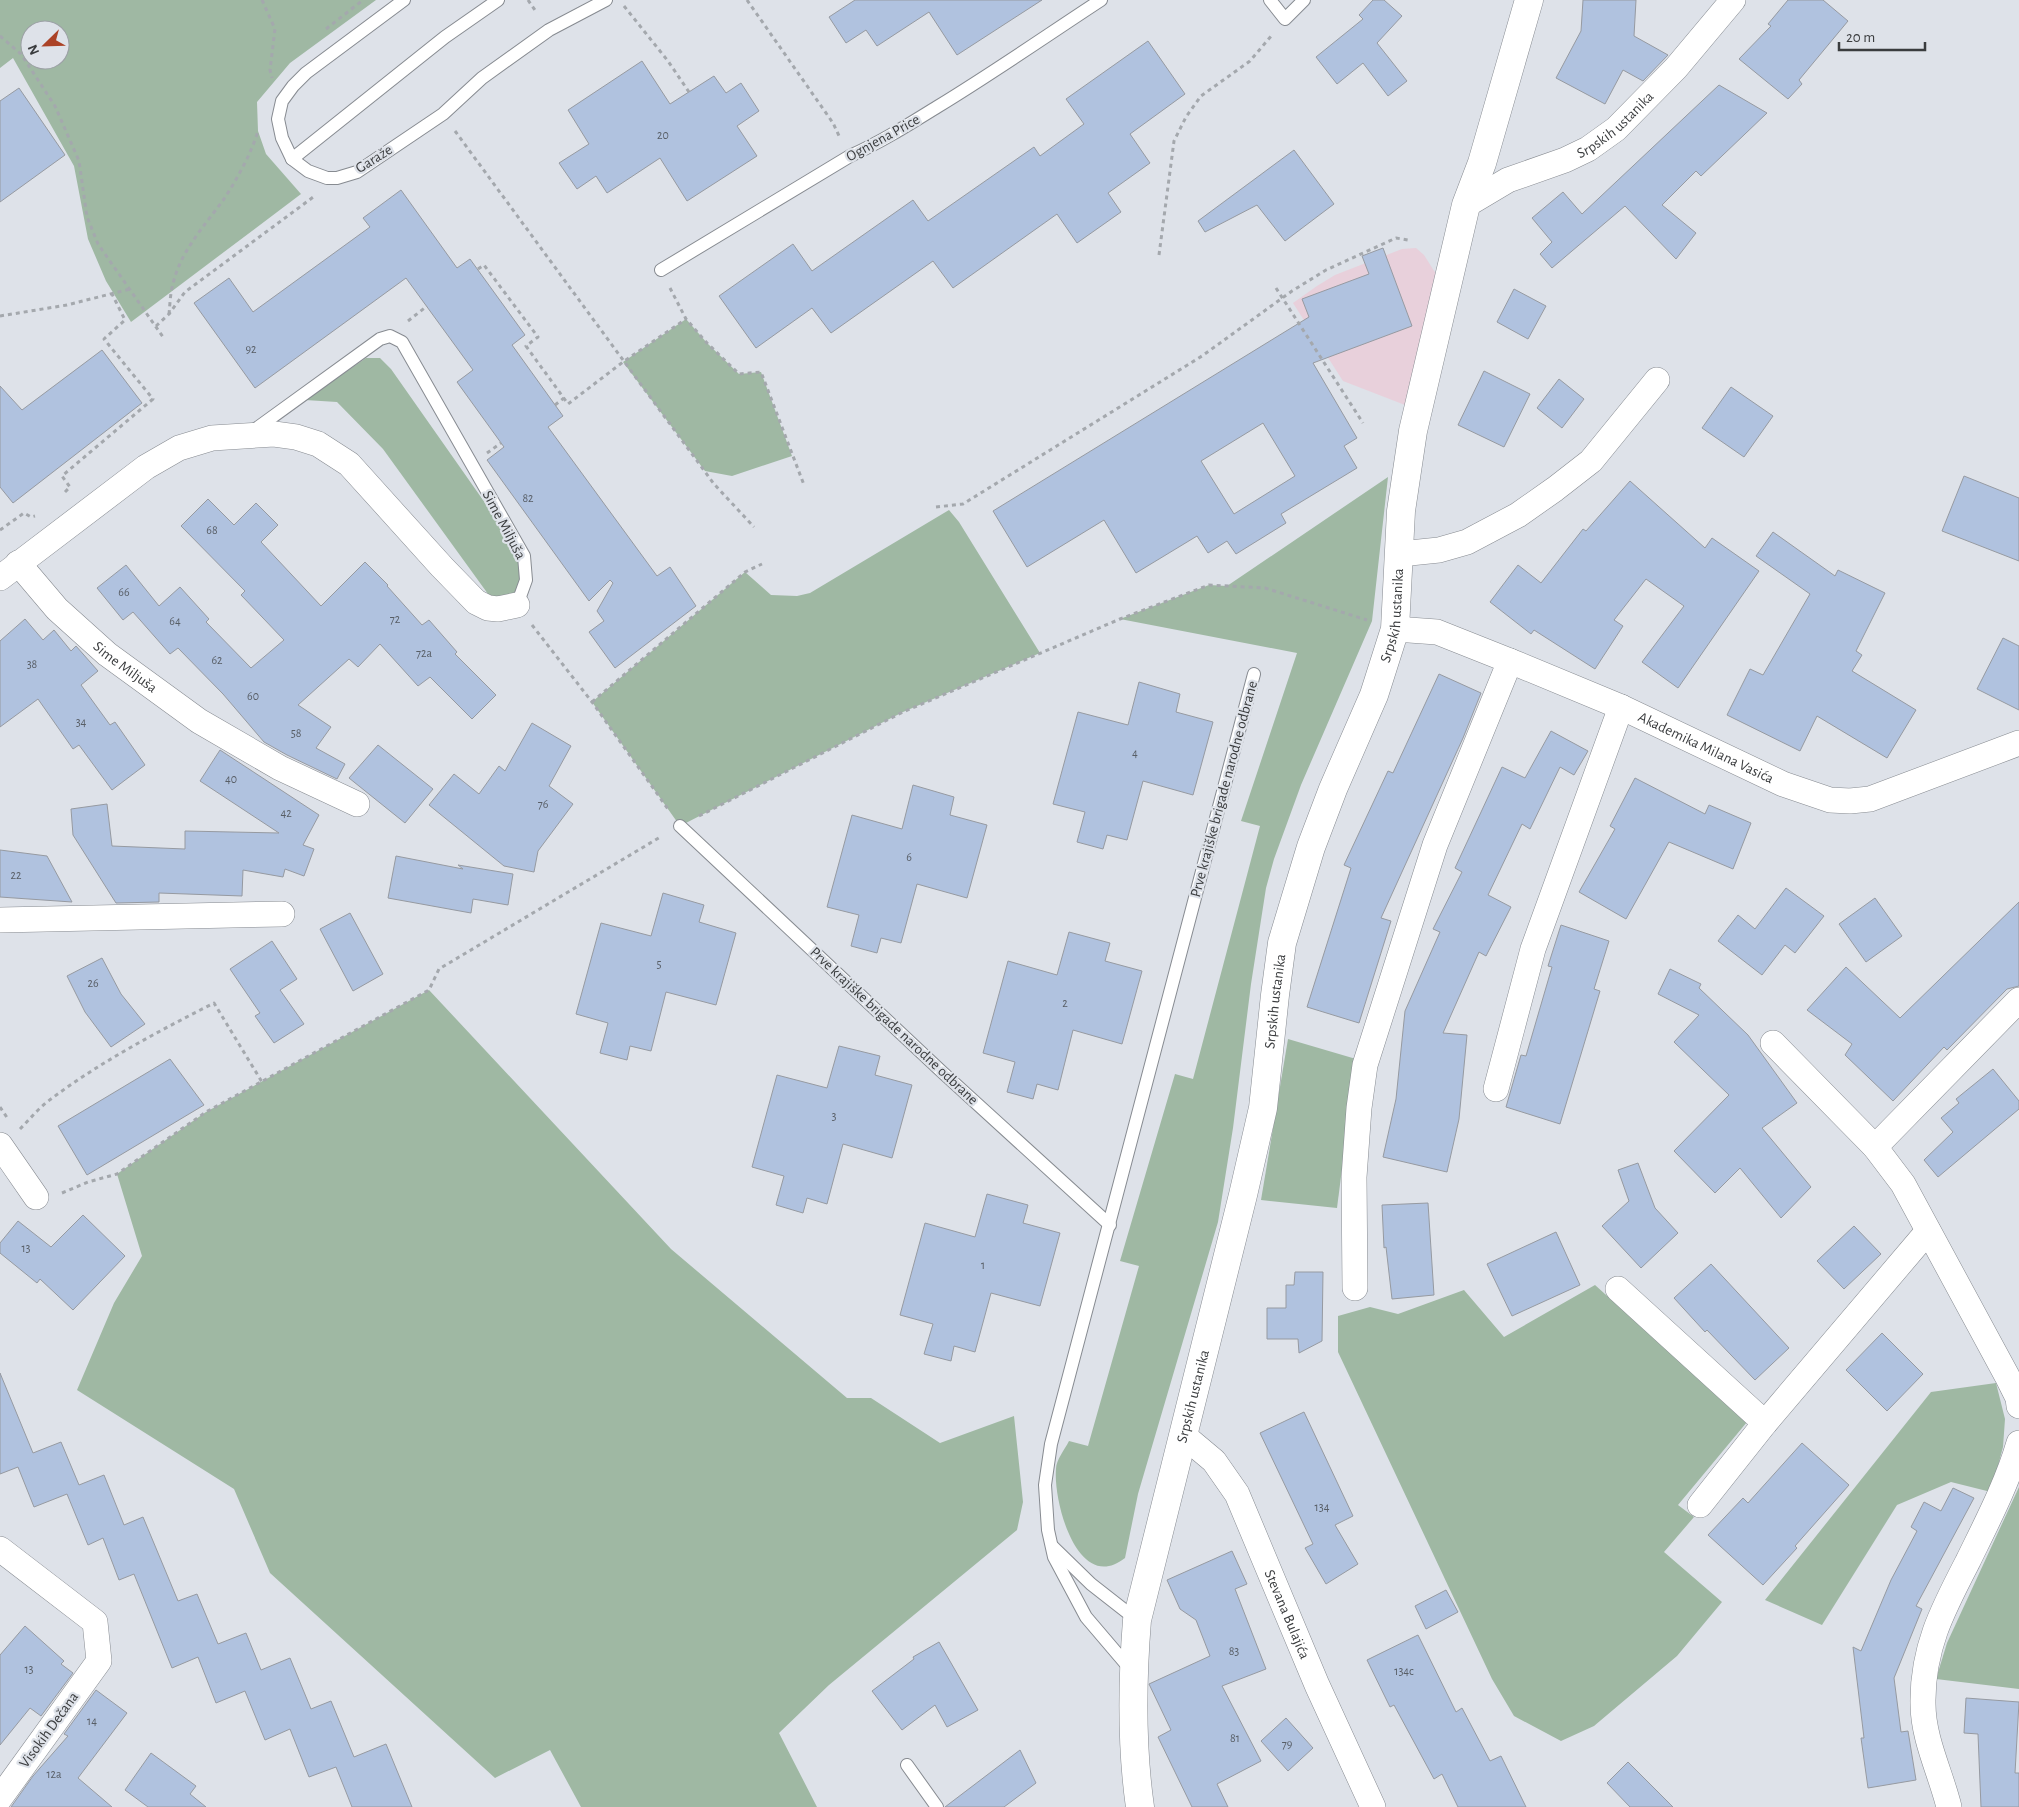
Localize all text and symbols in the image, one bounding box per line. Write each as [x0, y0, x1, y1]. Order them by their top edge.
north arrow [20, 20, 70, 70]
scale bar [1839, 20, 1925, 52]
text: 20 m [1846, 30, 1875, 45]
text: N [26, 42, 42, 57]
street label: Srpskih ustanika [1574, 88, 1656, 161]
street label: Ognjena Price [844, 112, 922, 164]
house number: 20 [657, 129, 669, 141]
street label: Garaže [353, 142, 395, 176]
house number: 92 [245, 343, 257, 355]
street label: Sime Miljuša [480, 488, 528, 562]
house number: 82 [522, 492, 534, 504]
house number: 68 [206, 524, 218, 536]
street label: Srpskih ustanika [1377, 568, 1406, 664]
house number: 66 [118, 586, 130, 598]
house number: 72 [390, 613, 401, 625]
house number: 64 [169, 615, 181, 627]
street label: Sime Miljuša [91, 638, 160, 696]
house number: 72a [416, 647, 432, 659]
house number: 62 [211, 654, 223, 666]
house number: 38 [27, 658, 38, 670]
street label: Prve krajiške brigade narodne odbrane [1188, 679, 1260, 899]
house number: 60 [247, 690, 259, 702]
street label: Akademika Milana Vasića [1636, 709, 1776, 786]
house number: 34 [76, 716, 87, 728]
house number: 58 [291, 727, 302, 739]
house number: 4 [1132, 747, 1138, 759]
house number: 40 [225, 773, 237, 785]
house number: 76 [538, 798, 549, 810]
house number: 42 [280, 807, 292, 819]
house number: 6 [906, 851, 912, 863]
house number: 22 [11, 869, 22, 881]
street label: Prve krajiške brigade narodne odbrane [807, 944, 981, 1108]
street label: Srpskih ustanika [1262, 953, 1288, 1050]
house number: 5 [656, 958, 662, 970]
house number: 26 [87, 977, 99, 989]
house number: 2 [1062, 997, 1068, 1009]
house number: 3 [832, 1110, 837, 1122]
house number: 13 [21, 1242, 31, 1254]
house number: 1 [981, 1259, 985, 1271]
street label: Srpskih ustanika [1174, 1348, 1212, 1444]
house number: 134 [1315, 1501, 1330, 1513]
street label: Stevana Bulajića [1262, 1567, 1313, 1661]
house number: 83 [1229, 1645, 1239, 1657]
house number: 13 [24, 1663, 34, 1675]
house number: 134c [1394, 1665, 1414, 1677]
street label: Visokih Dečana [17, 1689, 81, 1771]
house number: 14 [87, 1715, 97, 1727]
house number: 81 [1230, 1732, 1240, 1744]
house number: 79 [1282, 1738, 1293, 1750]
house number: 12a [46, 1768, 62, 1780]

